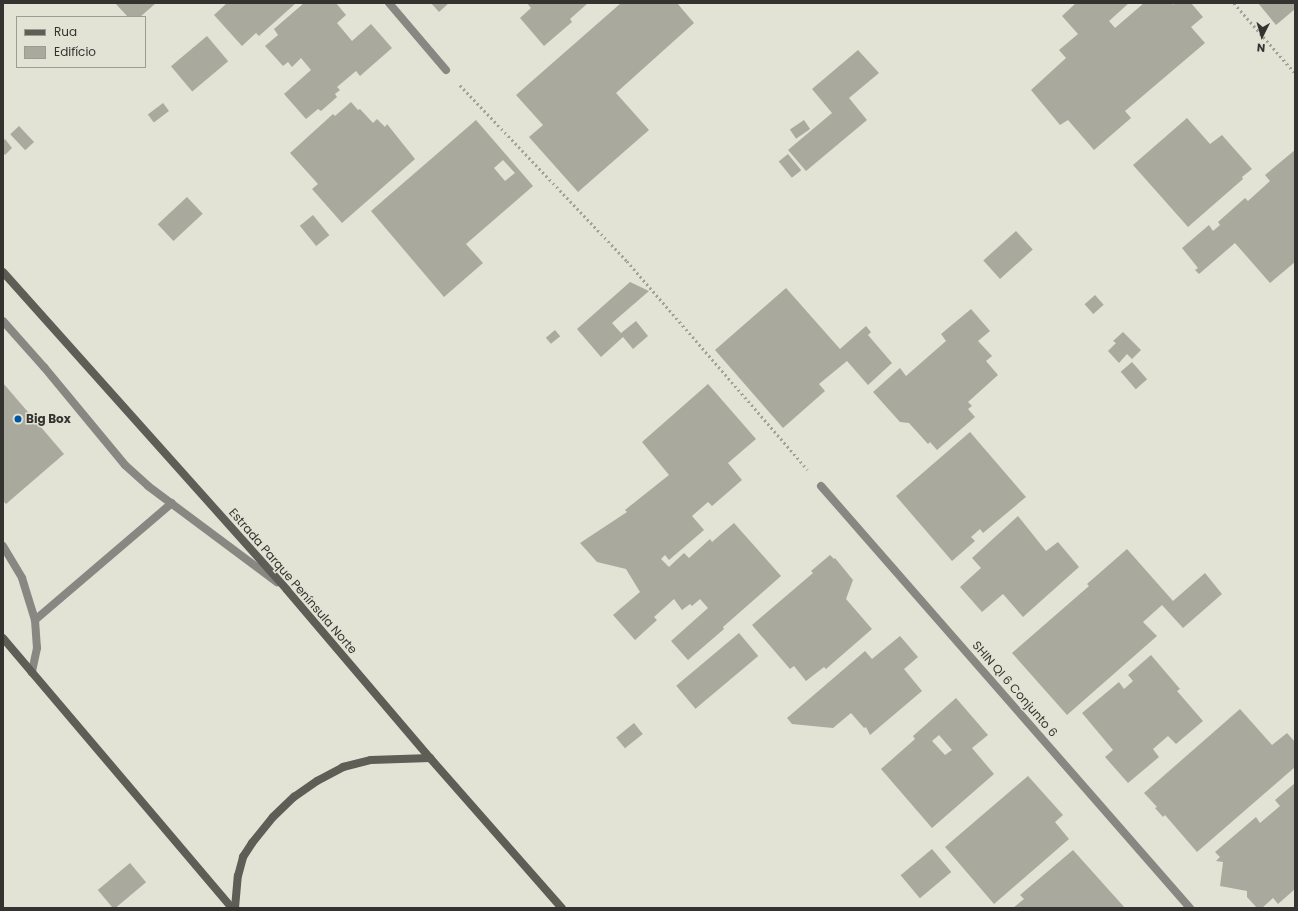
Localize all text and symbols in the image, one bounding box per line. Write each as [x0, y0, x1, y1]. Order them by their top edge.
legend [16, 16, 146, 68]
north arrow [1242, 16, 1282, 56]
text: Rua [54, 23, 77, 40]
text: N [1256, 40, 1266, 56]
text: Edifício [54, 43, 96, 60]
place label: Big Box [26, 412, 71, 426]
marker: Big Box [13, 414, 23, 424]
street label: Estrada Parque Península Norte [226, 505, 360, 657]
street label: SHIN QI 6 Conjunto 6 [969, 638, 1061, 740]

